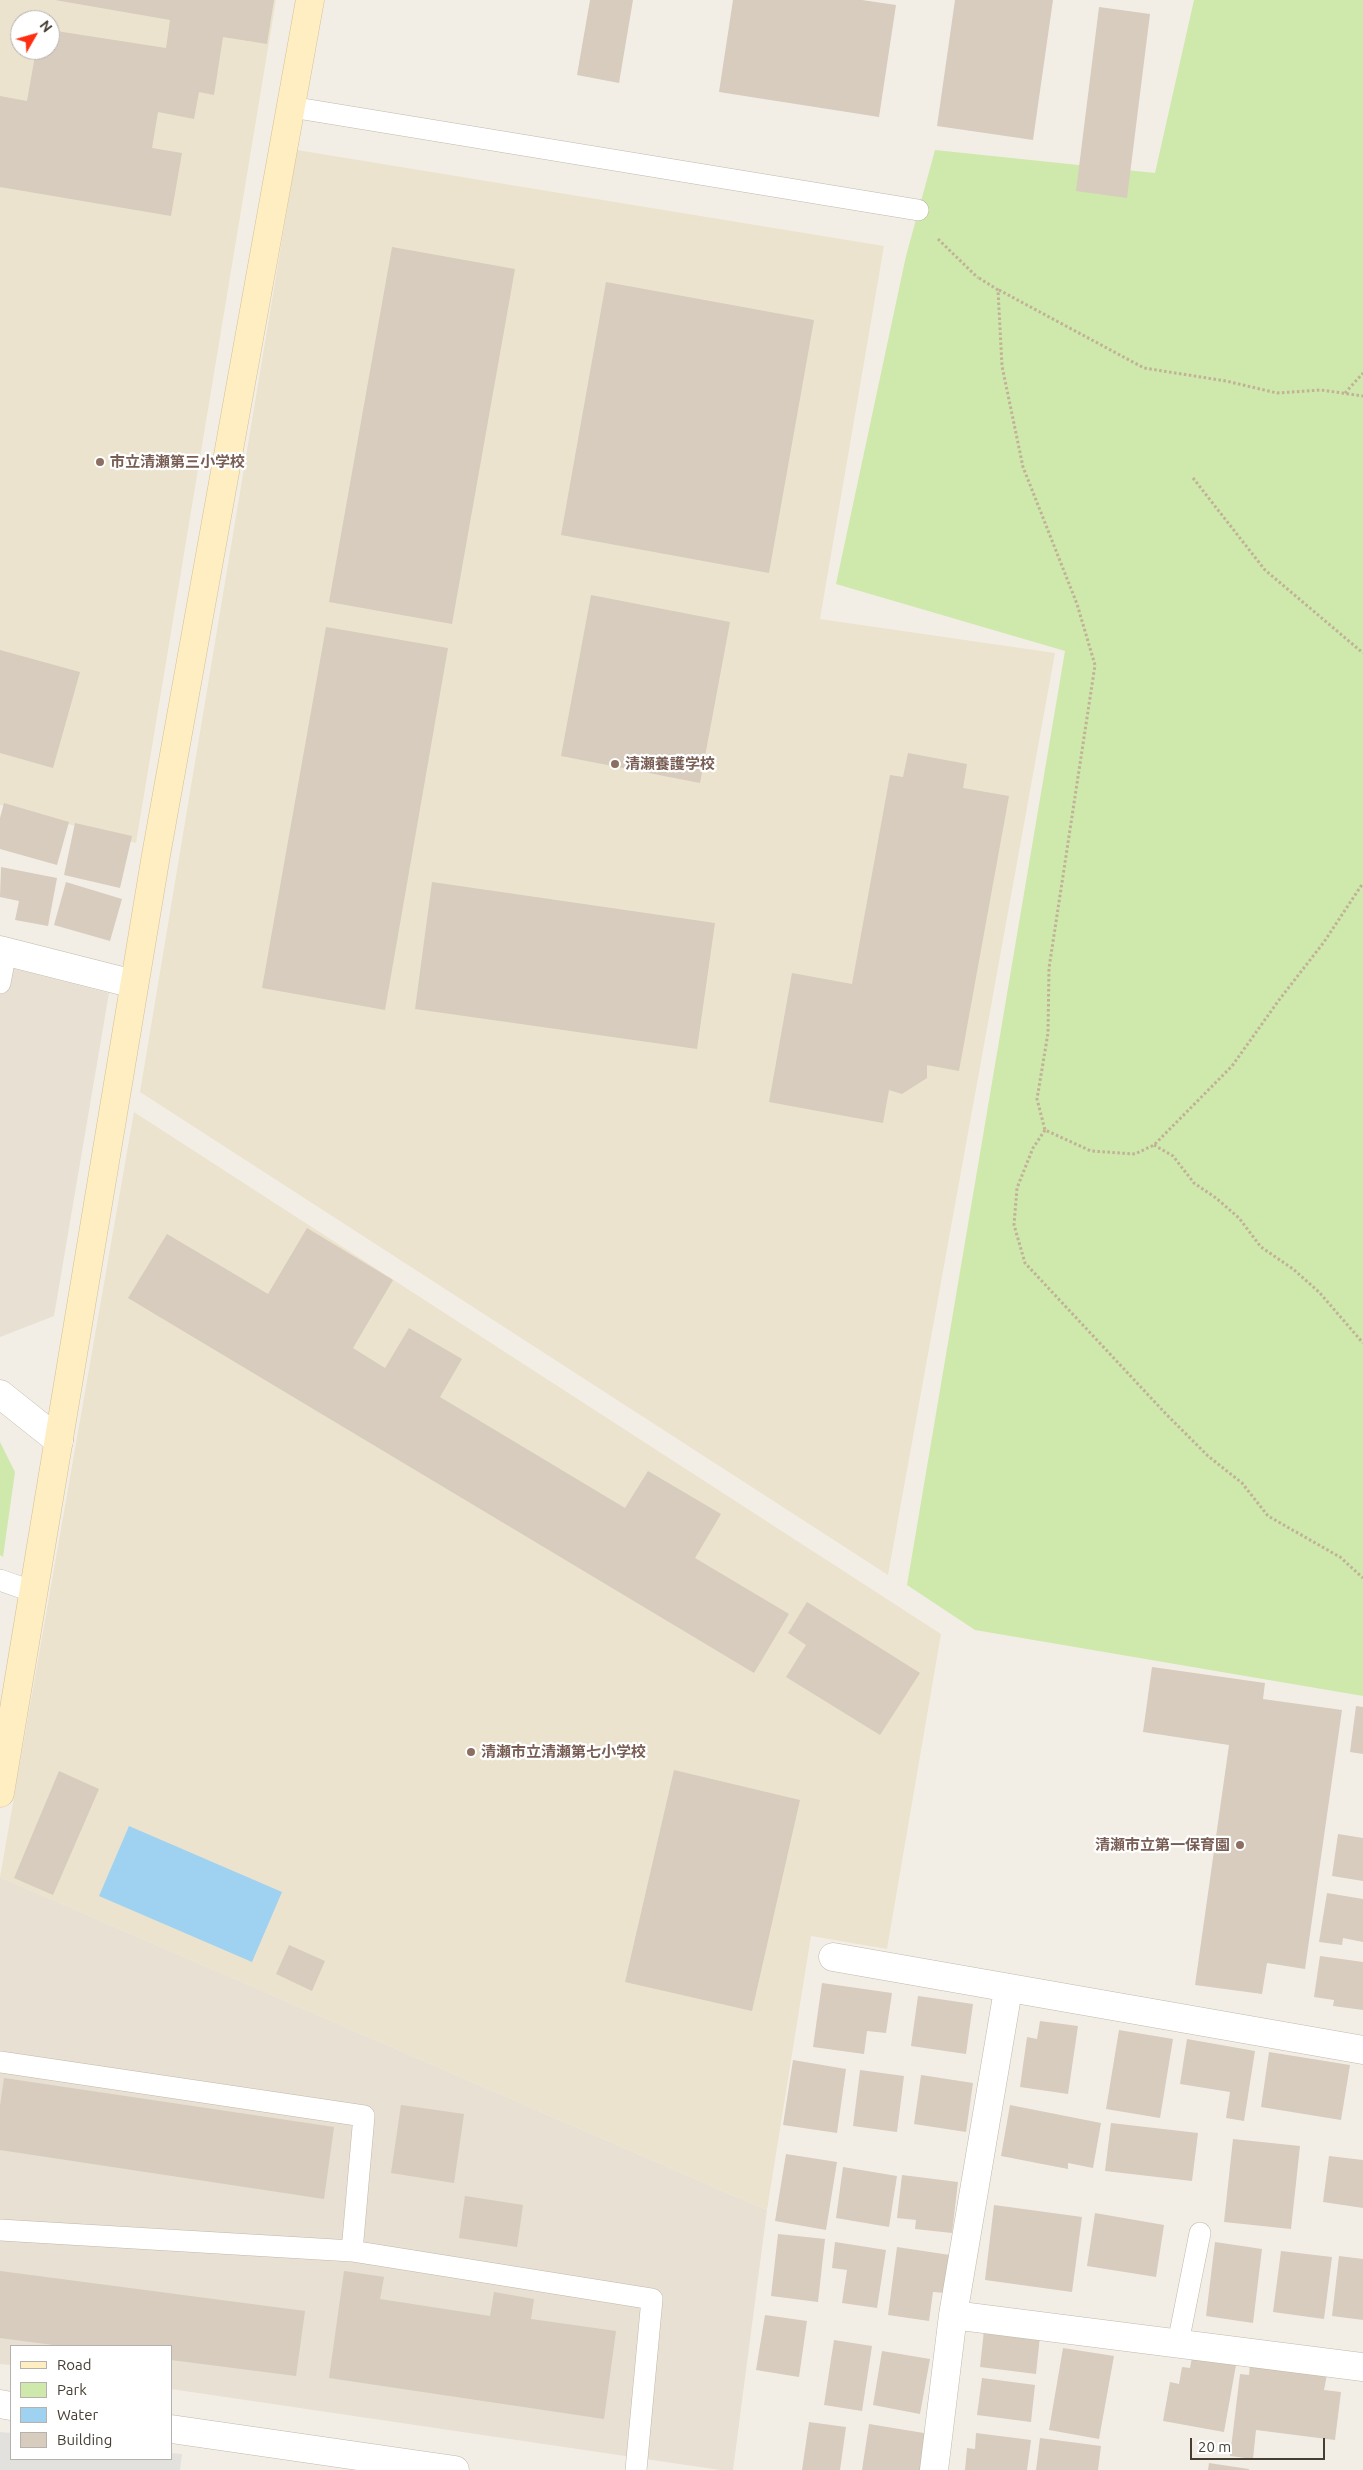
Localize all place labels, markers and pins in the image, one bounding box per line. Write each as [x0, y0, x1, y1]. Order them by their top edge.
place label: 市立清瀬第三小学校 [110, 453, 245, 471]
marker: 市立清瀬第三小学校 [94, 456, 106, 468]
place label: 清瀬養護学校 [625, 755, 715, 773]
marker: 清瀬養護学校 [609, 758, 621, 770]
place label: 清瀬市立清瀬第七小学校 [481, 1743, 646, 1761]
marker: 清瀬市立清瀬第七小学校 [465, 1746, 477, 1758]
place label: 清瀬市立第一保育園 [1095, 1836, 1230, 1854]
marker: 清瀬市立第一保育園 [1234, 1839, 1246, 1851]

